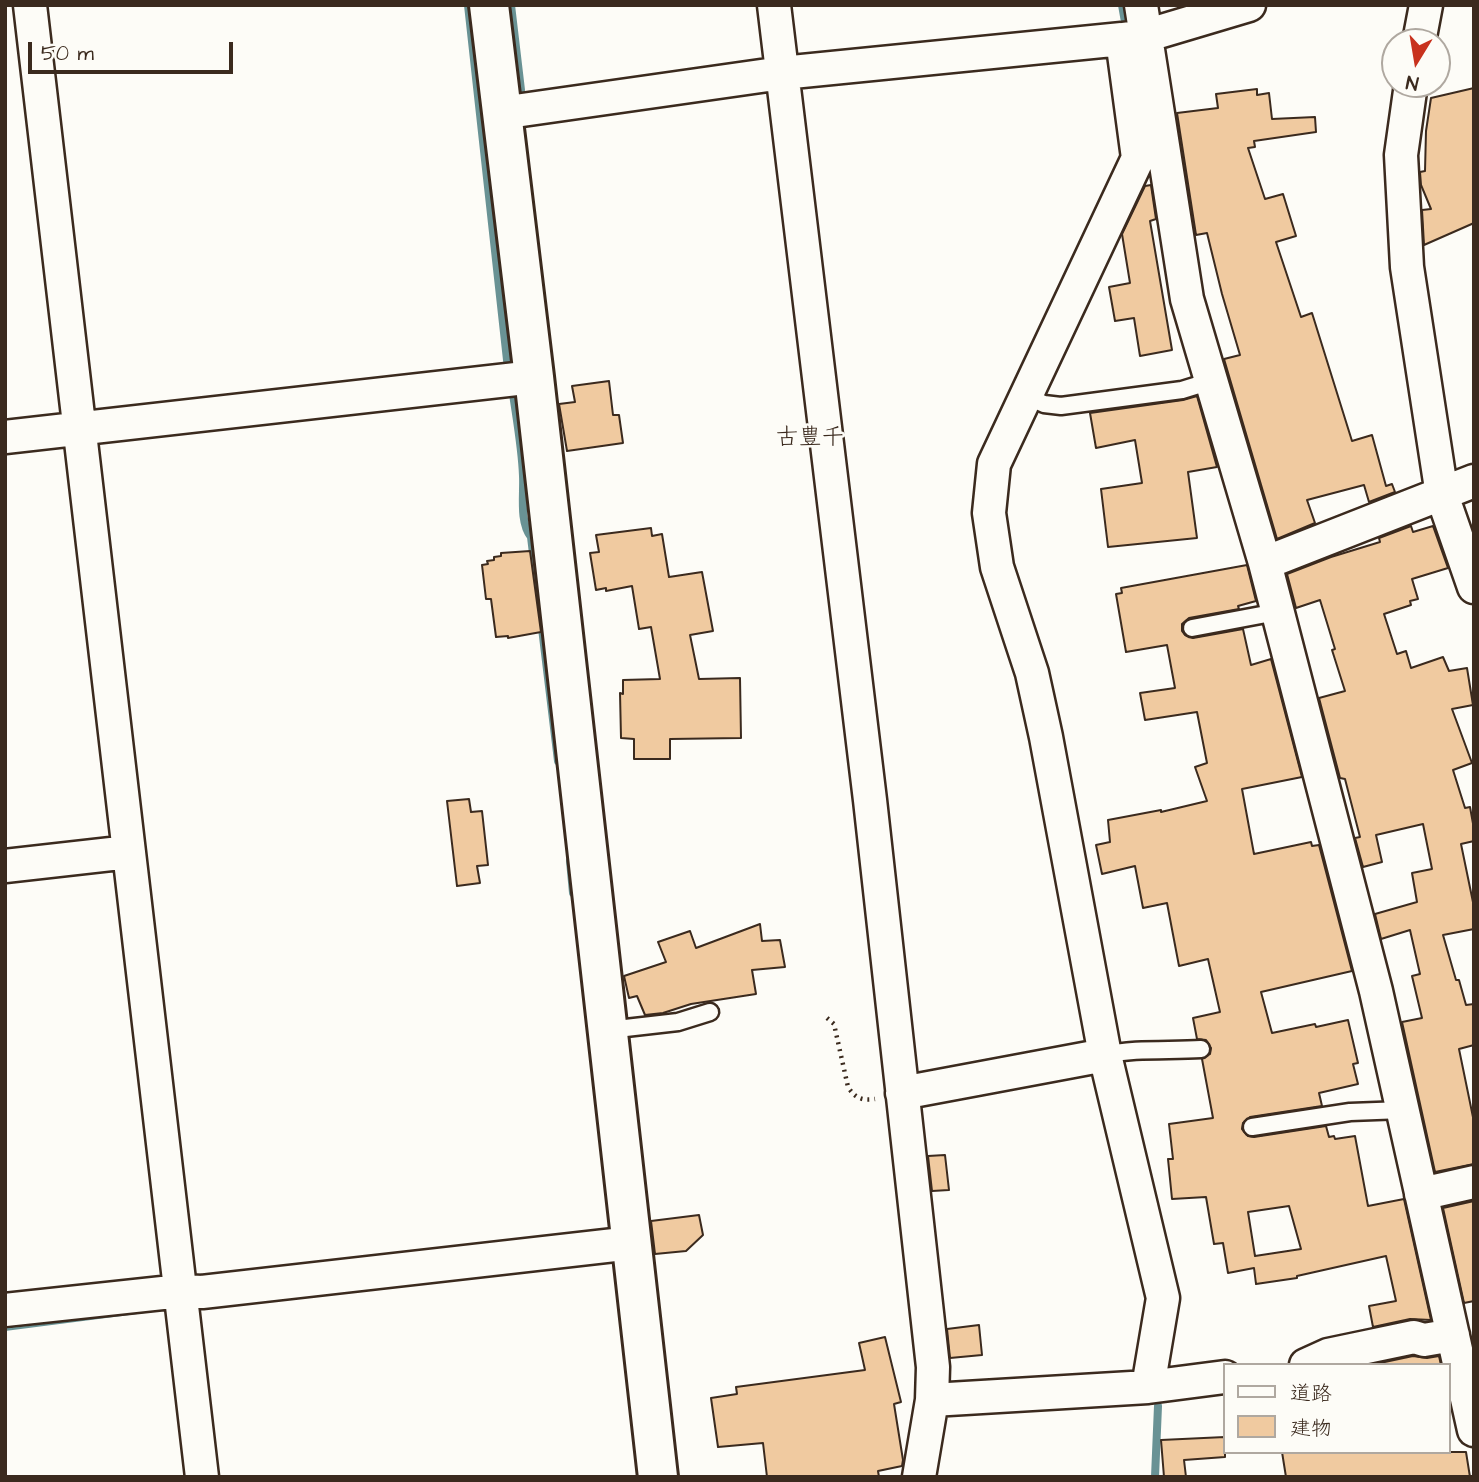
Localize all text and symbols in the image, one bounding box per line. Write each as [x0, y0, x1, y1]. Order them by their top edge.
scale bar [32, 28, 236, 72]
north arrow [1381, 28, 1451, 98]
text: 50 m [41, 39, 94, 68]
text: N [1404, 68, 1421, 97]
district label: 古豊千 [776, 425, 844, 453]
legend [1224, 1363, 1451, 1454]
text: 道路 [1290, 1379, 1332, 1408]
text: 建物 [1290, 1414, 1332, 1443]

